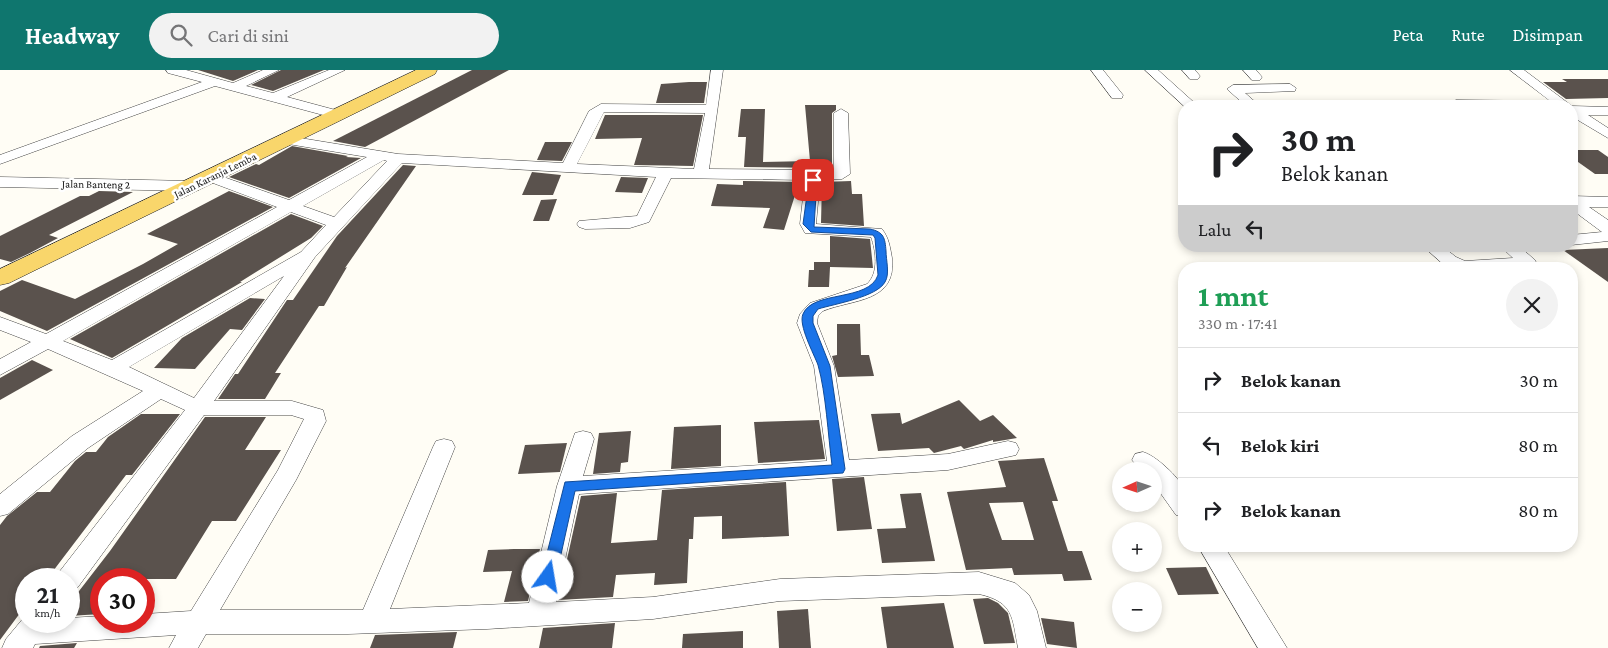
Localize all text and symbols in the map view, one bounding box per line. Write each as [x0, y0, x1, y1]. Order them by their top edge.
search box [149, 13, 499, 58]
icon: search [167, 21, 195, 49]
text: Headway [25, 22, 119, 49]
text: Cari di sini [207, 25, 289, 46]
text: Peta [1393, 25, 1424, 45]
text: Rute [1452, 25, 1485, 45]
text: Disimpan [1513, 25, 1583, 45]
icon: right [1198, 120, 1263, 185]
text: 30 m [1281, 120, 1356, 159]
street label: Jalan Karanja Lemba [171, 150, 259, 201]
pin [792, 159, 834, 201]
text: Belok kanan [1281, 161, 1388, 186]
icon: arrive [799, 166, 827, 194]
street label: Jalan Banteng 2 [61, 177, 130, 192]
icon: left [1241, 215, 1269, 243]
text: Lalu [1198, 219, 1231, 240]
text: 1 mnt [1198, 279, 1268, 312]
button: close [1506, 279, 1558, 331]
text: 330 m · 17:41 [1198, 315, 1277, 332]
icon: right [1198, 366, 1226, 394]
text: Belok kanan [1241, 370, 1341, 391]
text: 30 m [1519, 370, 1558, 391]
icon: left [1198, 431, 1226, 459]
text: Belok kiri [1241, 435, 1319, 456]
text: 80 m [1518, 435, 1558, 456]
north arrow [1112, 462, 1162, 512]
map controls [1112, 462, 1162, 632]
icon: right [1198, 496, 1226, 524]
text: Belok kanan [1241, 500, 1341, 521]
text: 80 m [1518, 500, 1558, 521]
button: + [1112, 522, 1162, 572]
position arrow [521, 550, 573, 602]
speed limit sign: 30 [90, 568, 155, 633]
text: 21 [36, 581, 59, 608]
button: − [1112, 582, 1162, 632]
text: km/h [35, 606, 60, 620]

